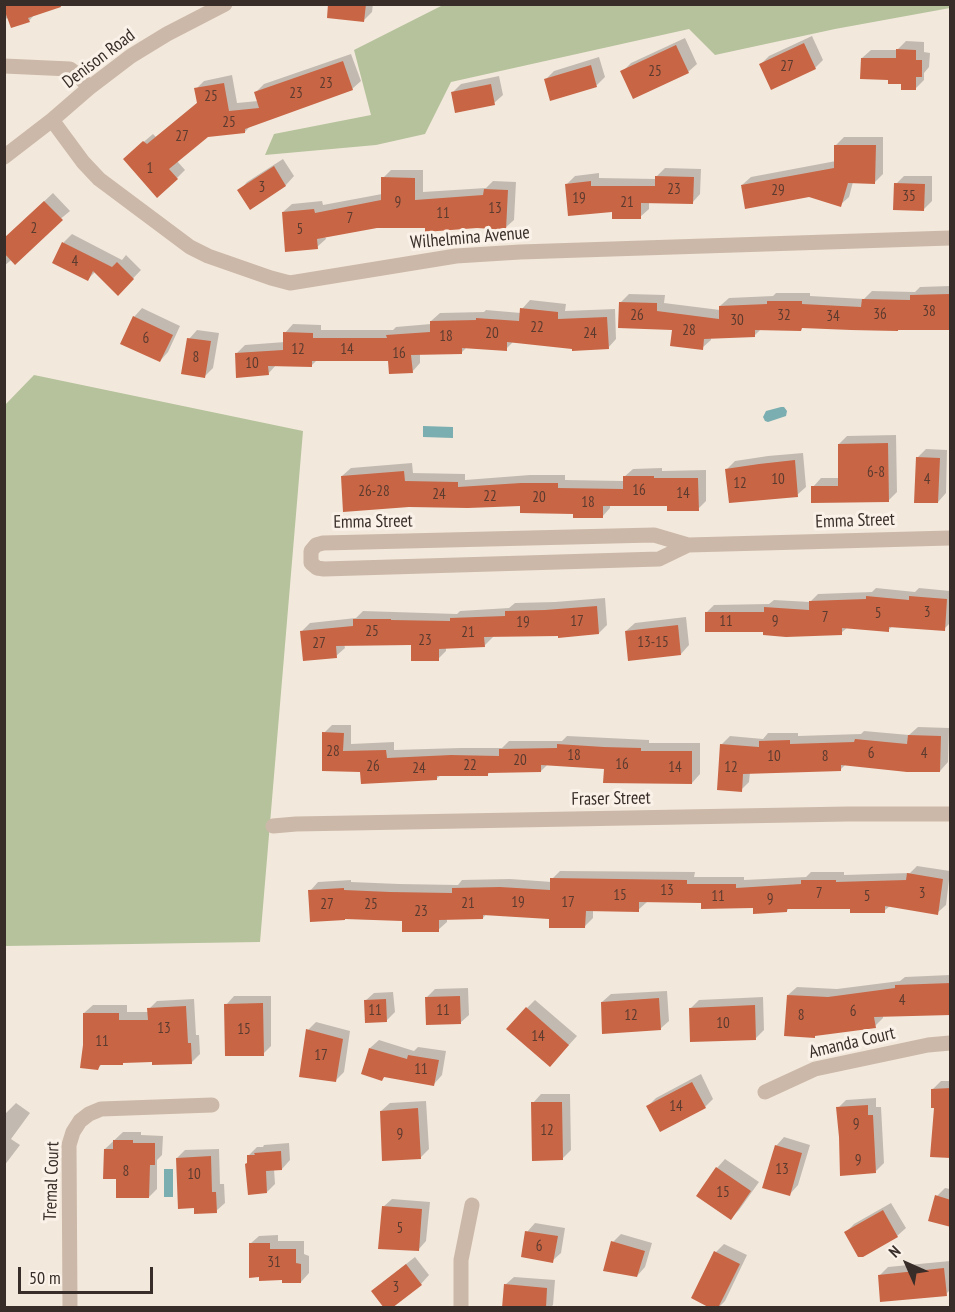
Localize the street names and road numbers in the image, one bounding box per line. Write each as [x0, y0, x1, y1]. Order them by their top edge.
street label: Denison Road [59, 25, 139, 93]
street label: Wilhelmina Avenue [409, 222, 531, 254]
street label: Emma Street [815, 509, 895, 533]
street label: Emma Street [333, 511, 413, 533]
street label: Fraser Street [571, 788, 651, 810]
street label: Amanda Court [807, 1023, 897, 1063]
street label: Tremal Court [40, 1141, 64, 1221]

